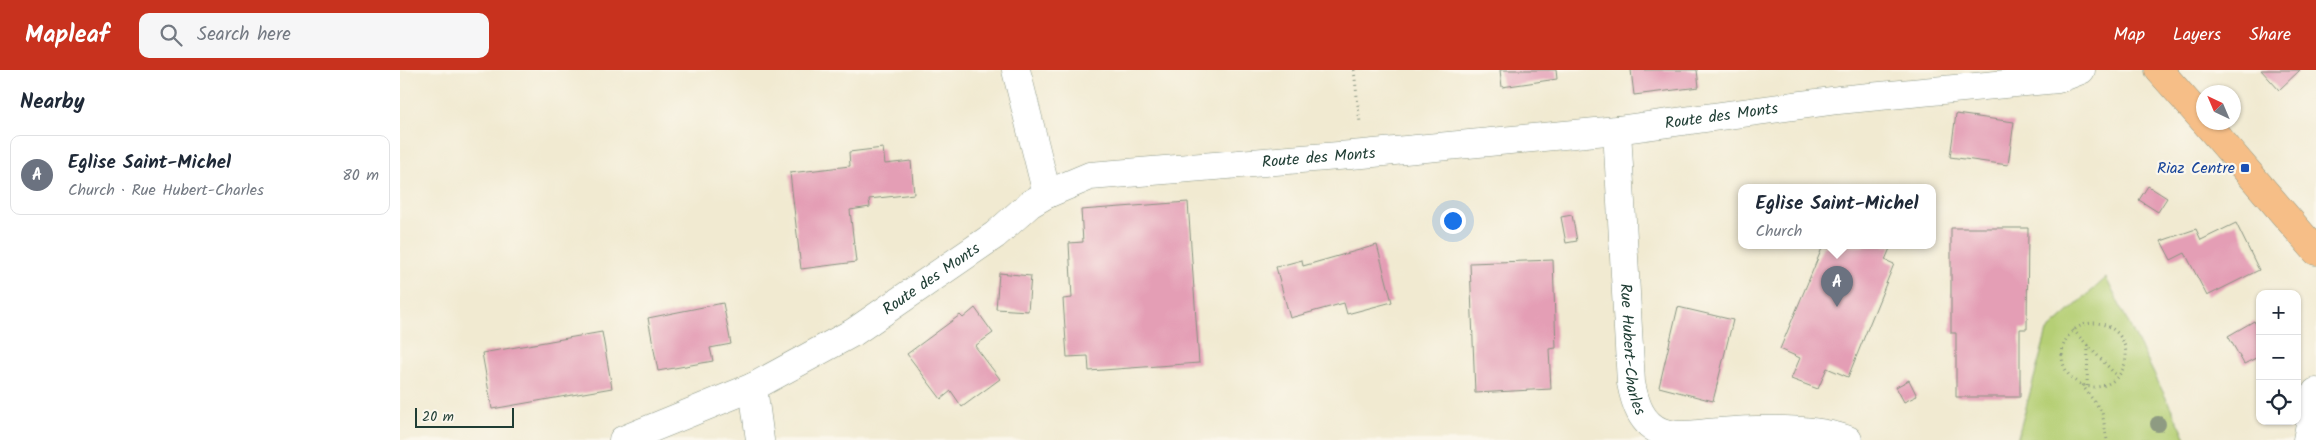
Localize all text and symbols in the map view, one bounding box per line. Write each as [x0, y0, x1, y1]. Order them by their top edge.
search box [139, 13, 489, 58]
text: Mapleaf [25, 16, 109, 55]
text: Search here [197, 20, 291, 50]
icon: search [157, 21, 185, 49]
text: Map [2114, 21, 2145, 50]
text: Layers [2173, 21, 2221, 50]
text: Share [2249, 21, 2291, 50]
north arrow [2196, 85, 2241, 130]
text: Nearby [20, 86, 85, 119]
street label: Route des Monts [1663, 96, 1780, 136]
street label: Route des Monts [1261, 140, 1377, 175]
text: Eglise Saint-Michel [68, 148, 231, 178]
place label: Riaz Centre [2157, 156, 2235, 181]
marker: Riaz Centre [2239, 162, 2251, 174]
text: A [32, 163, 42, 188]
text: 80 m [342, 163, 379, 188]
text: Church · Rue Hubert-Charles [68, 178, 264, 203]
popup [1738, 184, 1936, 249]
text: Eglise Saint-Michel [1756, 189, 1918, 219]
your location [1440, 208, 1466, 234]
text: Church [1756, 219, 1802, 244]
street label: Route des Monts [877, 236, 985, 322]
pin: A [1821, 266, 1853, 307]
street label: Rue Hubert-Charles [1613, 283, 1652, 420]
map controls [2256, 290, 2301, 425]
button: + [2256, 290, 2301, 335]
button: − [2256, 335, 2301, 380]
button: locate [2256, 380, 2301, 425]
scale bar [415, 405, 514, 428]
text: 20 m [422, 406, 454, 428]

